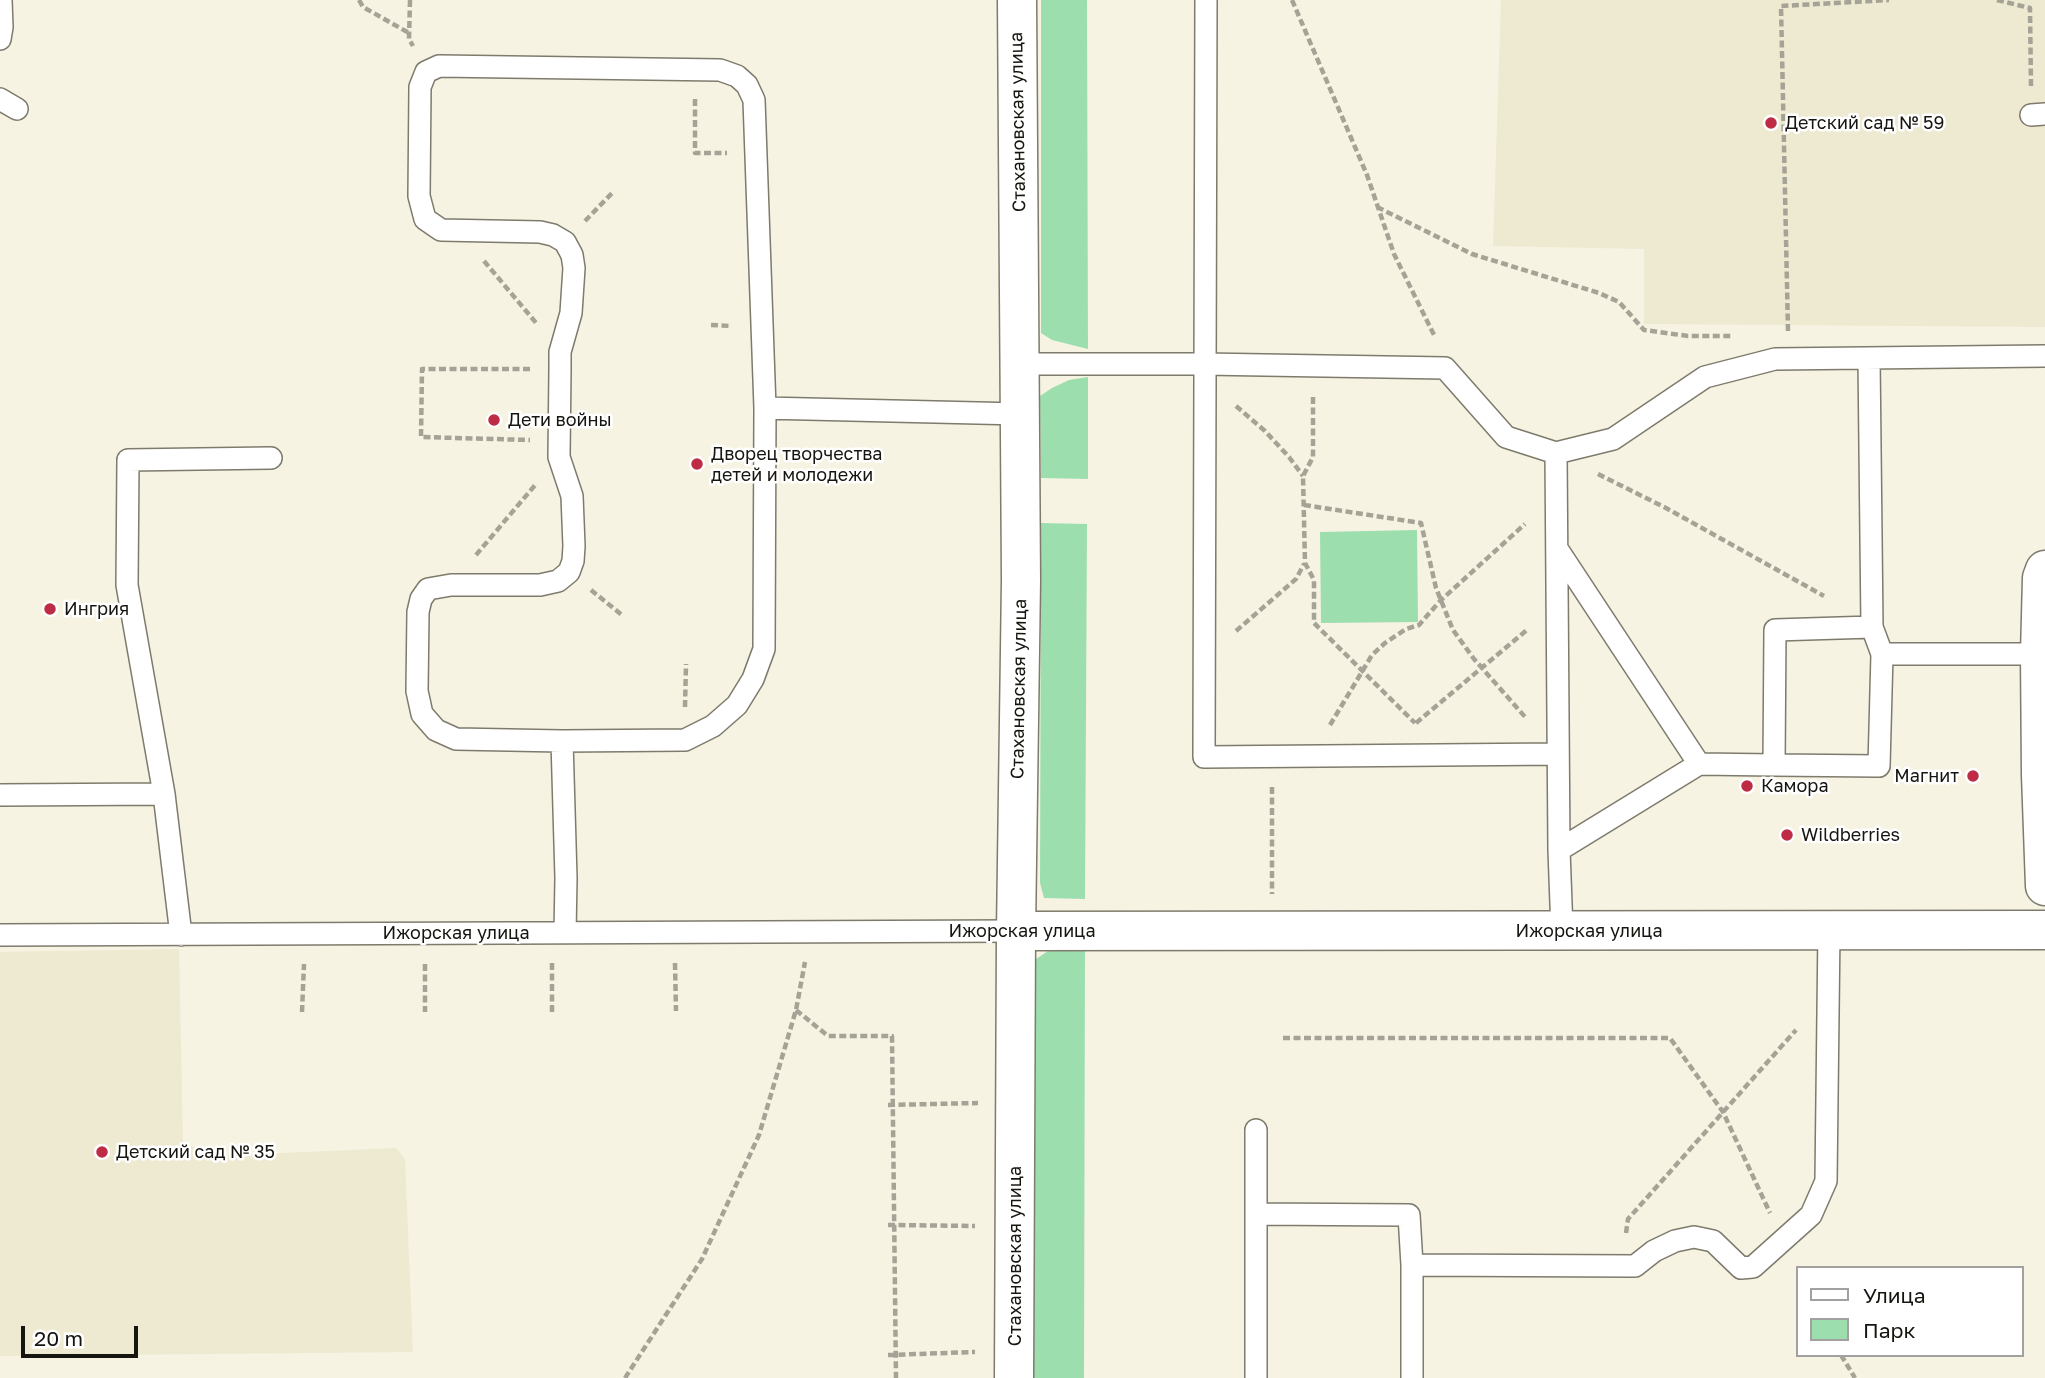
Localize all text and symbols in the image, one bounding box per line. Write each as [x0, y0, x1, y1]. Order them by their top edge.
street label: Стахановская улица [1006, 32, 1030, 212]
place label: Детский сад № 59 [1785, 112, 1944, 134]
marker: Детский сад № 59 [1763, 115, 1779, 131]
place label: Дети войны [508, 409, 612, 431]
marker: Дети войны [486, 412, 502, 428]
place label: Дворец творчества детей и молодежи [711, 443, 883, 486]
marker: Дворец творчества детей и молодежи [689, 456, 705, 472]
place label: Ингрия [64, 598, 129, 620]
street label: Стахановская улица [1007, 599, 1031, 779]
marker: Ингрия [42, 601, 58, 617]
place label: Магнит [1894, 765, 1959, 787]
marker: Магнит [1965, 768, 1981, 784]
place label: Камора [1761, 775, 1829, 797]
marker: Камора [1739, 778, 1755, 794]
place label: Wildberries [1801, 824, 1900, 846]
marker: Wildberries [1779, 827, 1795, 843]
street label: Ижорская улица [948, 920, 1096, 942]
street label: Ижорская улица [1515, 920, 1663, 942]
street label: Ижорская улица [382, 922, 530, 944]
place label: Детский сад № 35 [116, 1141, 275, 1163]
marker: Детский сад № 35 [94, 1144, 110, 1160]
street label: Стахановская улица [1004, 1166, 1026, 1346]
legend [1797, 1266, 2024, 1357]
text: Улица [1863, 1282, 1926, 1308]
scale bar [24, 1312, 142, 1356]
text: Парк [1863, 1317, 1916, 1343]
text: 20 m [34, 1325, 83, 1351]

